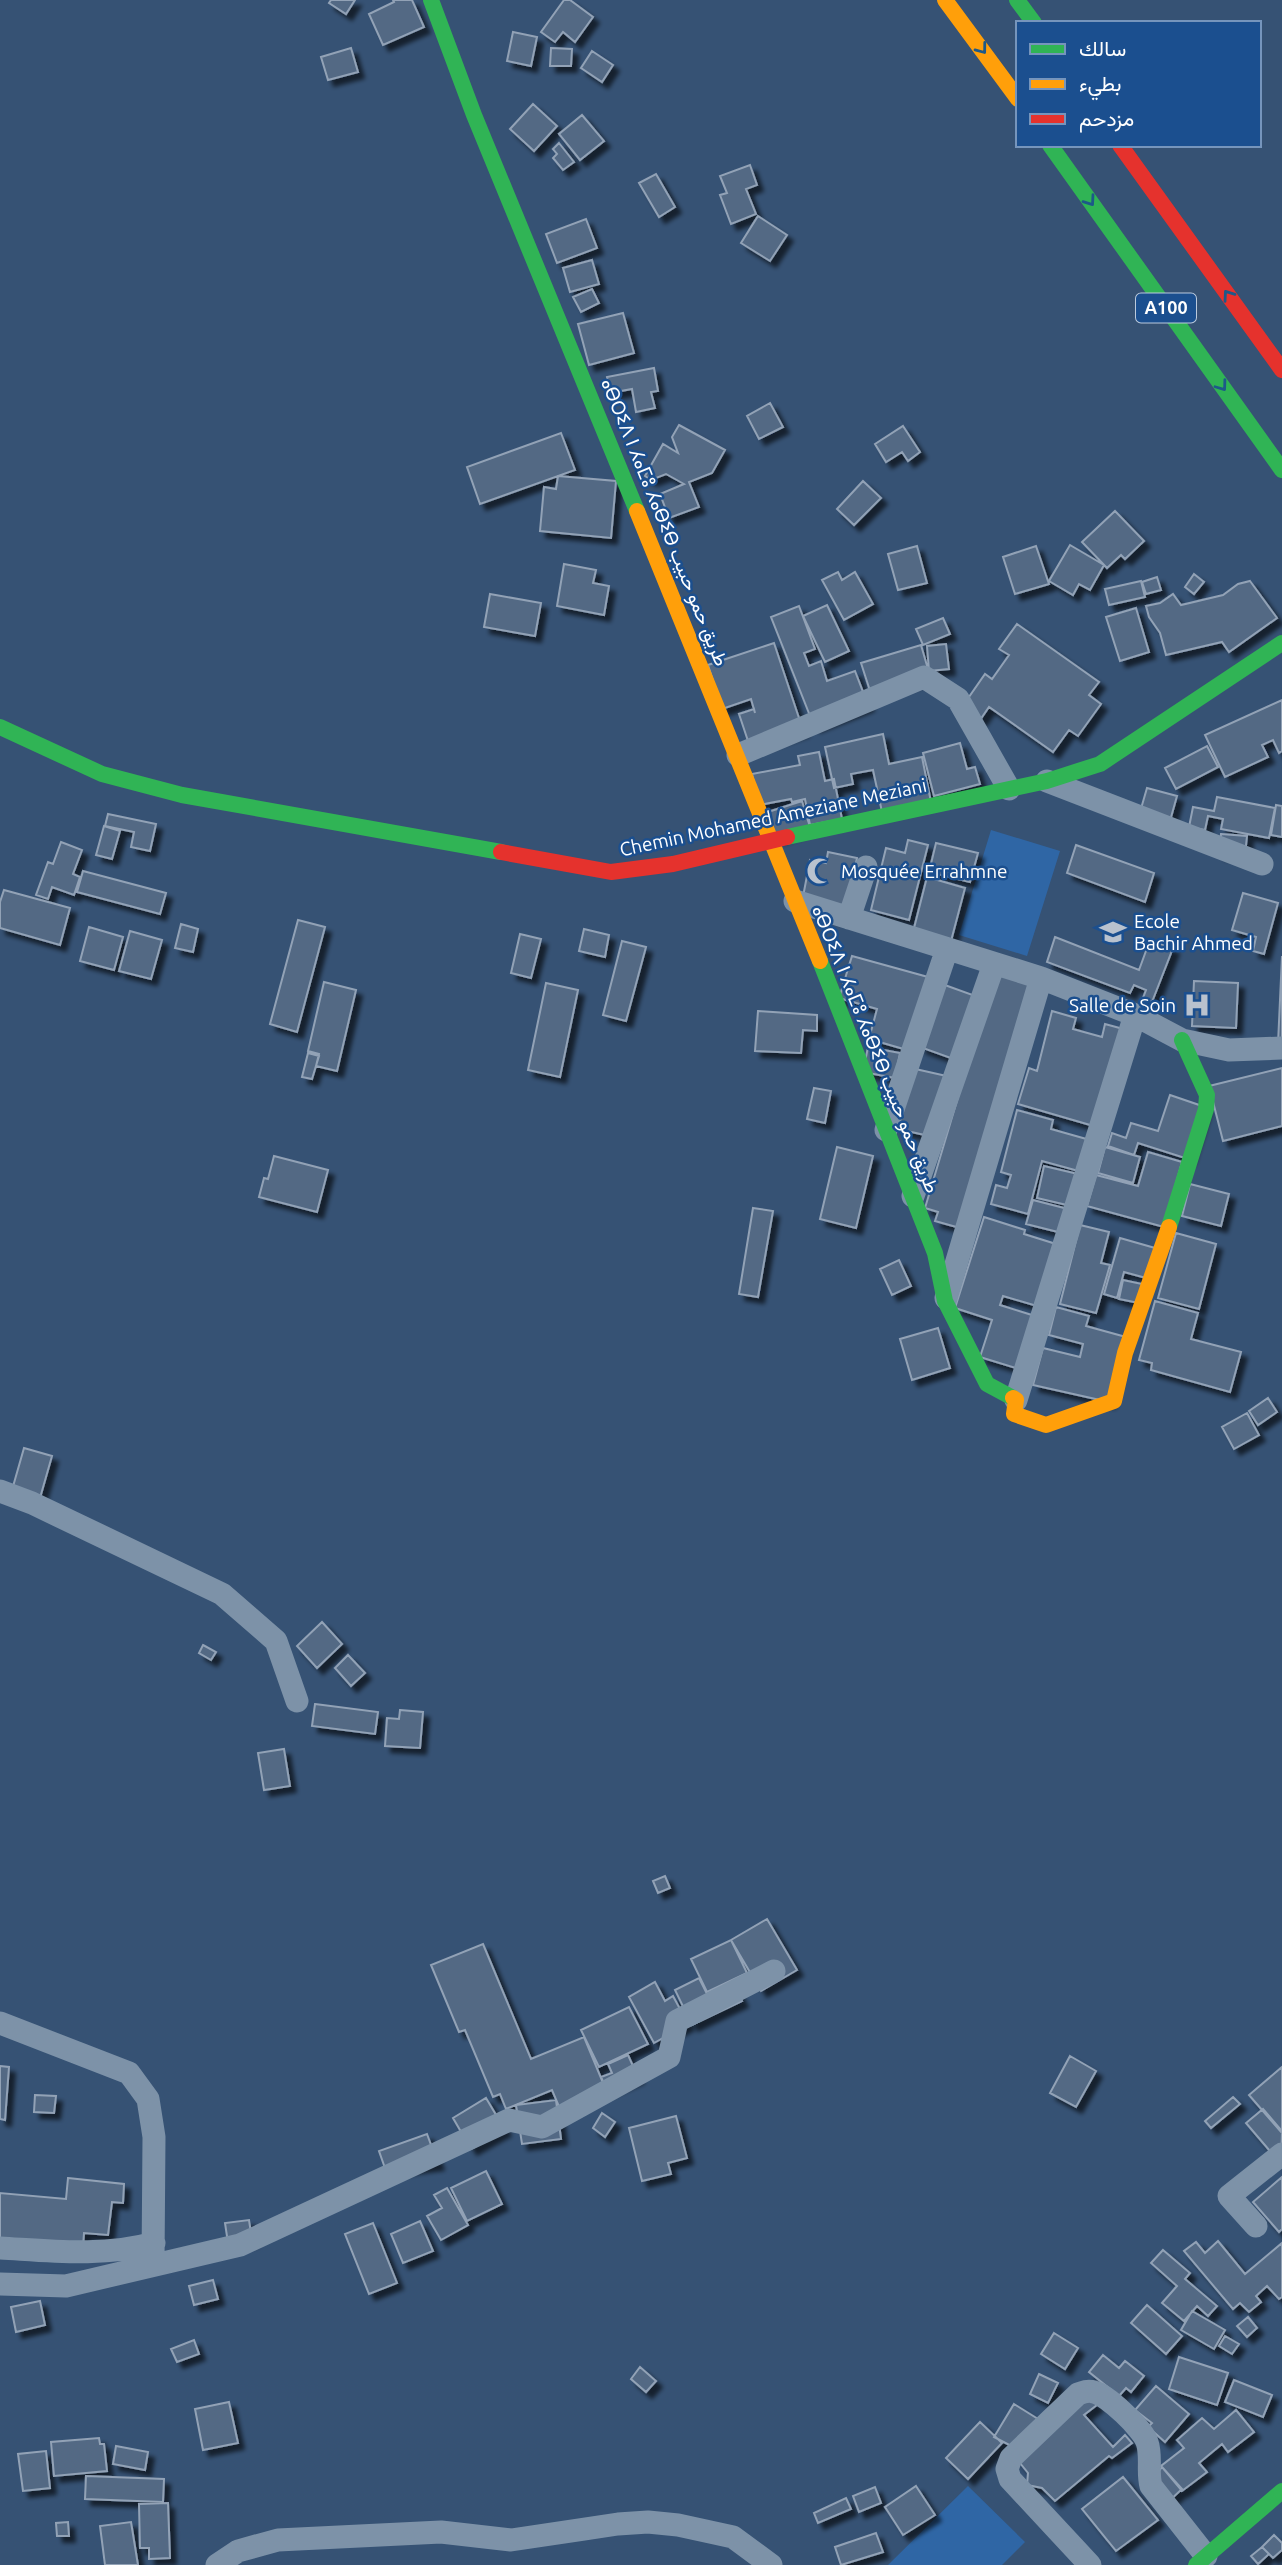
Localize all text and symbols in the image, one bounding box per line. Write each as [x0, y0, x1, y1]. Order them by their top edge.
legend [1016, 21, 1261, 147]
text: سالك [1079, 36, 1126, 60]
one-way arrow [974, 41, 986, 54]
text: بطيء [1079, 71, 1122, 101]
text: مزدحم [1079, 106, 1134, 133]
one-way arrow [1081, 193, 1094, 206]
one-way arrow [1224, 290, 1236, 303]
road number: A100 [1136, 294, 1196, 322]
street label: ⴰⴱⵔⵉⴷ ⵏ ⵃⴰⵎⵓ ⵃⴰⴱⵉⴱ طريق حمو حبيب [596, 375, 733, 669]
one-way arrow [1214, 378, 1226, 391]
street label: Chemin Mohamed Ameziane Meziani [617, 774, 929, 860]
mosque icon: Mosquée Errahmne [805, 856, 835, 886]
place label: Mosquée Errahmne [841, 860, 1008, 882]
street label: ⴰⴱⵔⵉⴷ ⵏ ⵃⴰⵎⵓ ⵃⴰⴱⵉⴱ طريق حمو حبيب [807, 902, 944, 1196]
place label: Ecole Bachir Ahmed [1134, 910, 1253, 954]
school or university icon: Ecole Bachir Ahmed [1098, 917, 1128, 947]
hospital icon: Salle de Soin [1182, 990, 1212, 1020]
place label: Salle de Soin [1069, 994, 1176, 1016]

